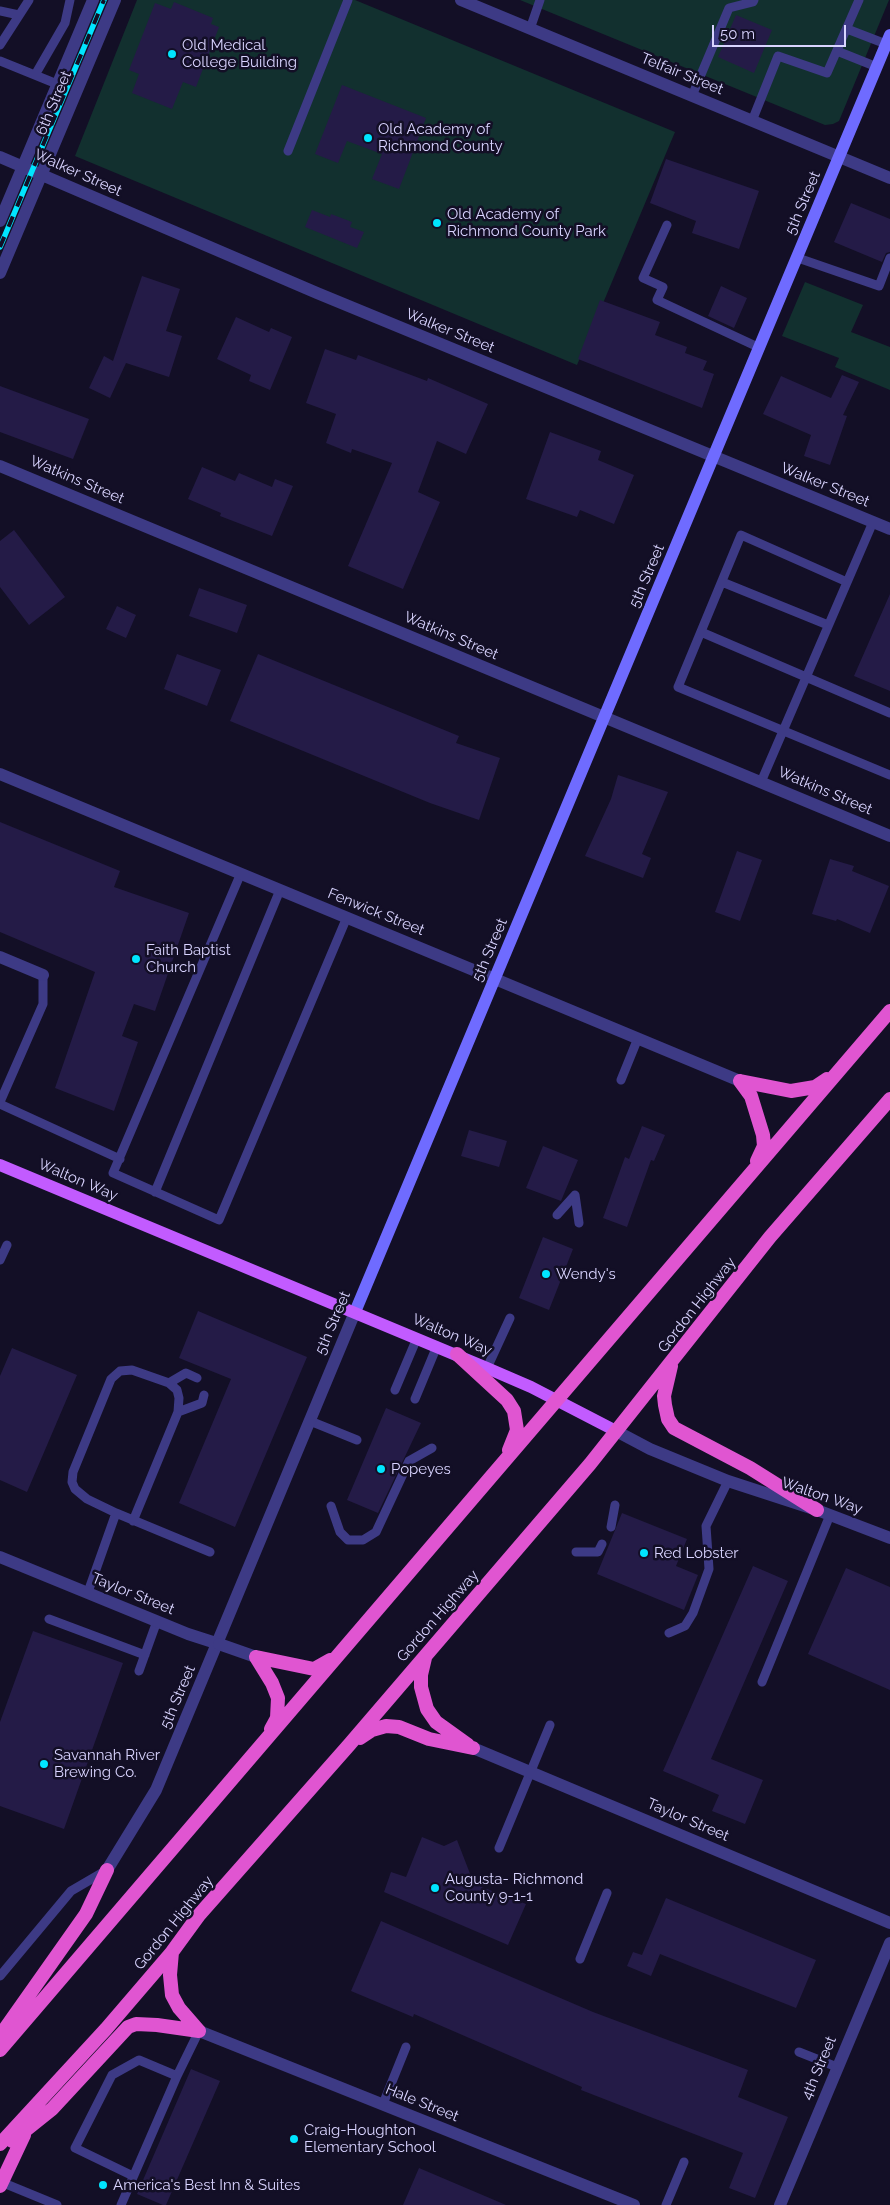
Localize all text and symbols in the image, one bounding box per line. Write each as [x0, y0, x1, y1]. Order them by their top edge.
scale bar [715, 15, 849, 47]
text: 50 m [720, 25, 755, 43]
place label: Old Medical College Building [182, 36, 297, 71]
marker: Old Medical College Building [166, 48, 178, 60]
street label: Telfair Street [638, 49, 726, 99]
street label: 6th Street [32, 68, 76, 138]
place label: Old Academy of Richmond County [378, 120, 503, 155]
marker: Old Academy of Richmond County [362, 132, 374, 144]
street label: Walker Street [31, 146, 125, 200]
street label: 5th Street [782, 168, 824, 238]
place label: Old Academy of Richmond County Park [447, 205, 606, 240]
marker: Old Academy of Richmond County Park [431, 217, 443, 229]
street label: Walker Street [403, 305, 497, 357]
street label: Watkins Street [27, 452, 127, 508]
street label: Walker Street [778, 459, 872, 511]
street label: 5th Street [626, 541, 668, 611]
street label: Watkins Street [401, 608, 501, 664]
street label: Watkins Street [775, 763, 875, 819]
street label: Fenwick Street [325, 884, 427, 940]
street label: 5th Street [469, 915, 511, 985]
place label: Faith Baptist Church [146, 941, 231, 976]
marker: Faith Baptist Church [130, 953, 142, 965]
street label: Walton Way [36, 1155, 120, 1205]
street label: Gordon Highway [654, 1254, 740, 1356]
place label: Wendy's [556, 1265, 616, 1283]
marker: Wendy's [540, 1268, 552, 1280]
street label: 5th Street [312, 1288, 354, 1358]
street label: Walton Way [410, 1310, 494, 1360]
place label: Popeyes [391, 1460, 451, 1478]
marker: Popeyes [375, 1463, 387, 1475]
street label: Walton Way [779, 1474, 865, 1518]
place label: Red Lobster [654, 1544, 738, 1562]
marker: Red Lobster [638, 1547, 650, 1559]
street label: Gordon Highway [393, 1566, 483, 1666]
street label: Taylor Street [89, 1569, 177, 1619]
street label: 5th Street [157, 1662, 199, 1732]
place label: Savannah River Brewing Co. [54, 1746, 160, 1781]
marker: Savannah River Brewing Co. [38, 1758, 50, 1770]
street label: Taylor Street [644, 1795, 732, 1845]
place label: Augusta- Richmond County 9-1-1 [445, 1870, 583, 1905]
street label: Gordon Highway [131, 1872, 217, 1974]
marker: Augusta- Richmond County 9-1-1 [429, 1882, 441, 1894]
street label: 4th Street [798, 2033, 840, 2103]
street label: Hale Street [383, 2080, 461, 2126]
place label: Craig-Houghton Elementary School [304, 2121, 436, 2156]
marker: Craig-Houghton Elementary School [288, 2133, 300, 2145]
place label: America's Best Inn & Suites [113, 2176, 300, 2194]
marker: America's Best Inn & Suites [97, 2179, 109, 2191]

